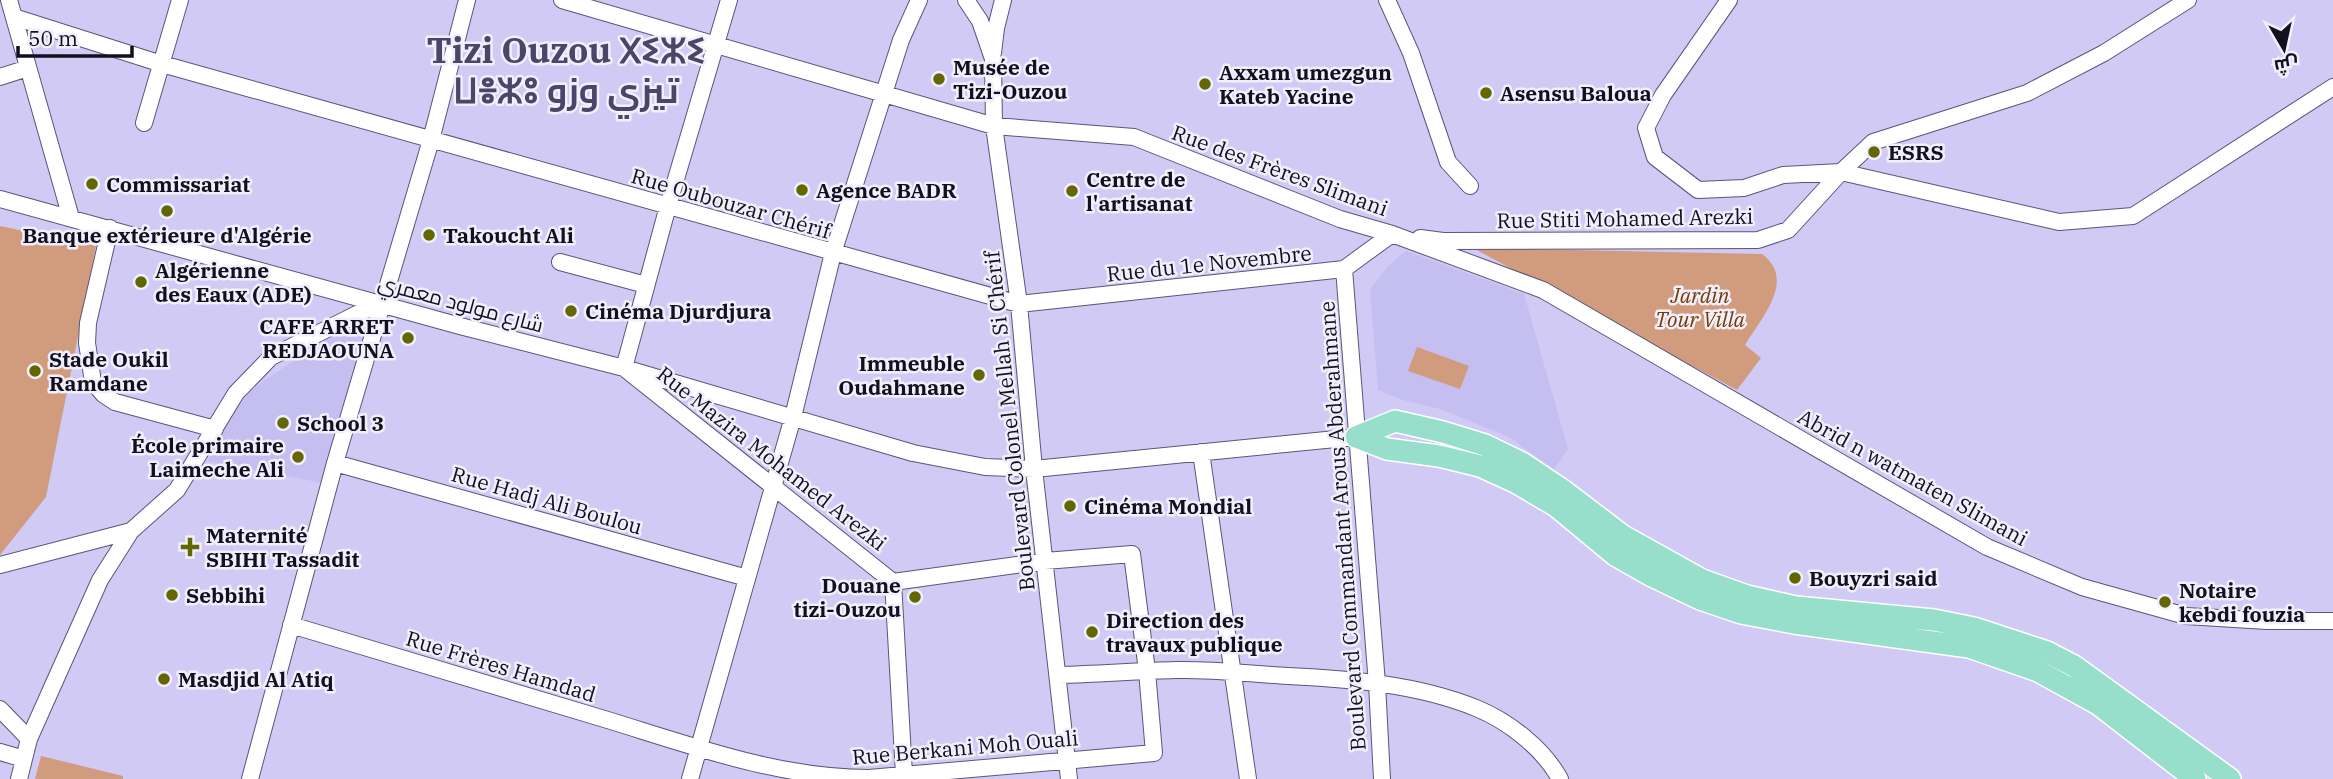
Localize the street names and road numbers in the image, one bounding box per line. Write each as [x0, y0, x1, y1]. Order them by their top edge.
street label: Rue des Frères Slimani [1168, 118, 1392, 222]
street label: Rue Oubouzar Chérif [628, 161, 836, 245]
street label: Rue Stiti Mohamed Arezki [1496, 202, 1754, 234]
street label: Rue du 1e Novembre [1105, 238, 1313, 288]
street label: Boulevard Colonel Mellah Si Chérif [977, 248, 1041, 592]
street label: شارع مولود معمري [374, 267, 547, 341]
street label: Boulevard Commandant Arous Abderahmane [1312, 300, 1372, 752]
street label: Rue Mazira Mohamed Arezki [651, 360, 893, 556]
street label: Abrid n watmaten Slimani [1793, 402, 2033, 552]
street label: Rue Hadj Ali Boulou [448, 459, 646, 541]
street label: Rue Frères Hamdad [403, 624, 600, 708]
street label: Rue Berkani Moh Ouali [851, 723, 1079, 771]

